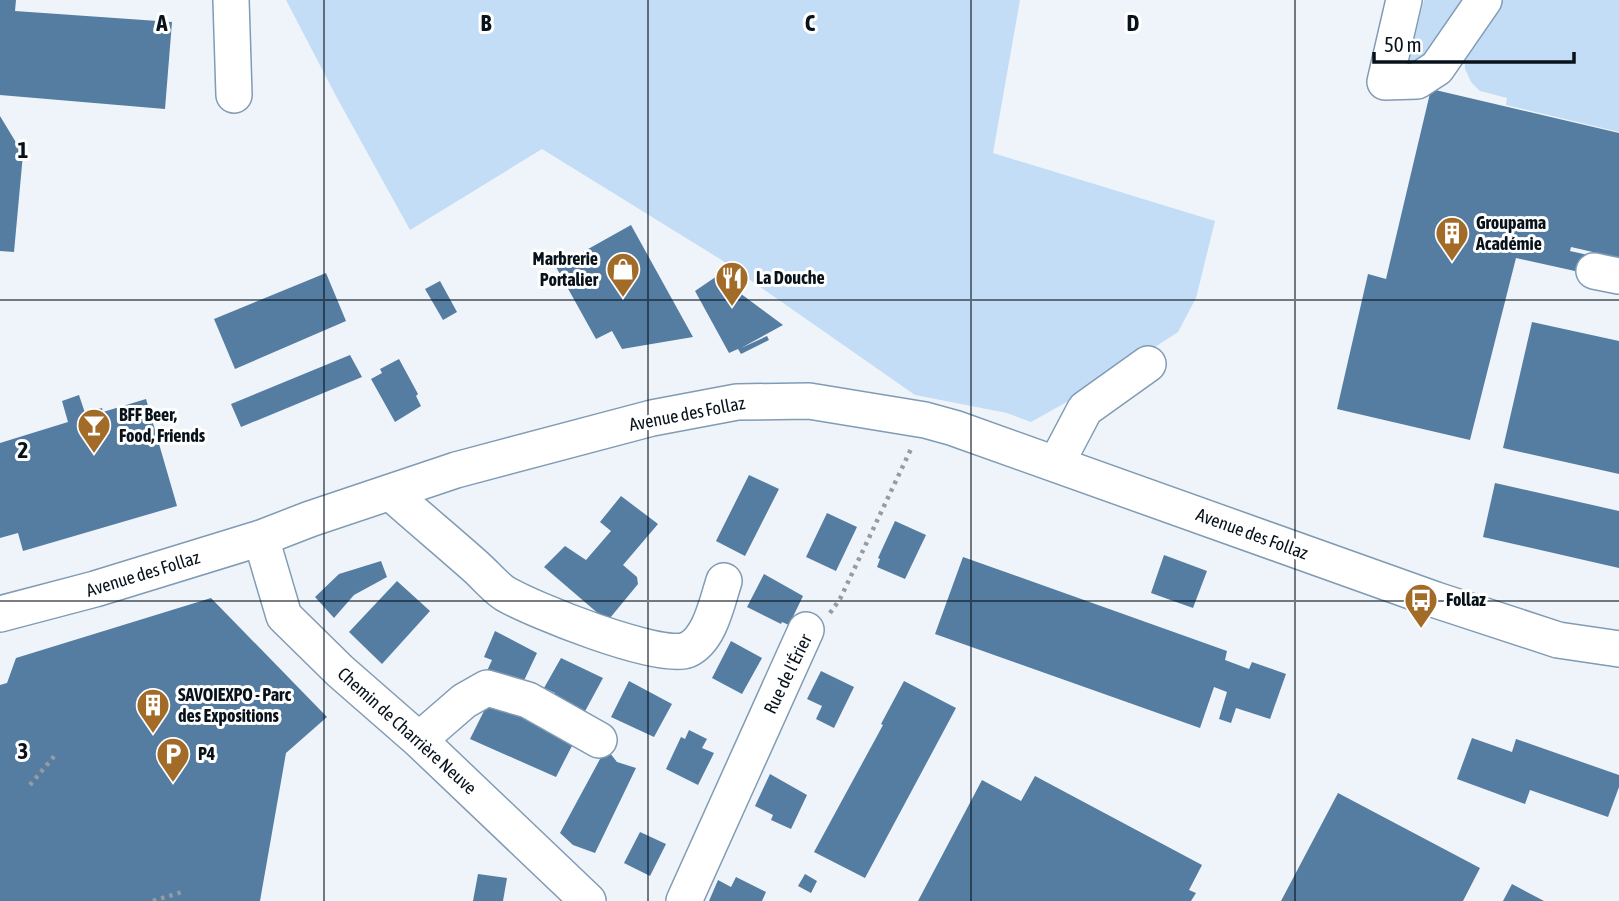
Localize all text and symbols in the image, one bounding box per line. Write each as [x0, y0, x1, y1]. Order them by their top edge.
text: A [155, 10, 168, 36]
text: B [481, 10, 492, 36]
text: C [805, 10, 816, 36]
text: D [1127, 10, 1140, 36]
scale bar [1374, 21, 1574, 65]
text: 50 m [1384, 32, 1422, 56]
text: 1 [18, 137, 29, 163]
place label: Groupama Académie [1475, 212, 1546, 254]
building icon: Groupama Académie [1433, 214, 1471, 263]
place label: Marbrerie Portalier [533, 248, 599, 290]
shop icon: Marbrerie Portalier [604, 250, 642, 299]
restaurant icon: La Douche [713, 259, 751, 308]
place label: La Douche [756, 267, 825, 288]
street label: Avenue des Follaz [627, 392, 747, 435]
place label: BFF Beer, Food, Friends [119, 404, 206, 446]
bar icon: BFF Beer, Food, Friends [75, 406, 113, 455]
text: 2 [18, 437, 28, 463]
street label: Avenue des Follaz [1193, 504, 1311, 564]
street label: Avenue des Follaz [84, 546, 203, 601]
bus stop icon: Follaz [1402, 581, 1440, 630]
place label: Follaz [1446, 589, 1486, 610]
street label: Rue de l'Érier [759, 630, 816, 717]
street label: Chemin de Charrière Neuve [334, 663, 481, 798]
place label: SAVOIEXPO - Parc des Expositions [178, 684, 291, 726]
building icon: SAVOIEXPO - Parc des Expositions [134, 686, 172, 735]
parking icon: P4 [154, 735, 192, 784]
text: 3 [18, 738, 28, 764]
place label: P4 [198, 743, 215, 764]

